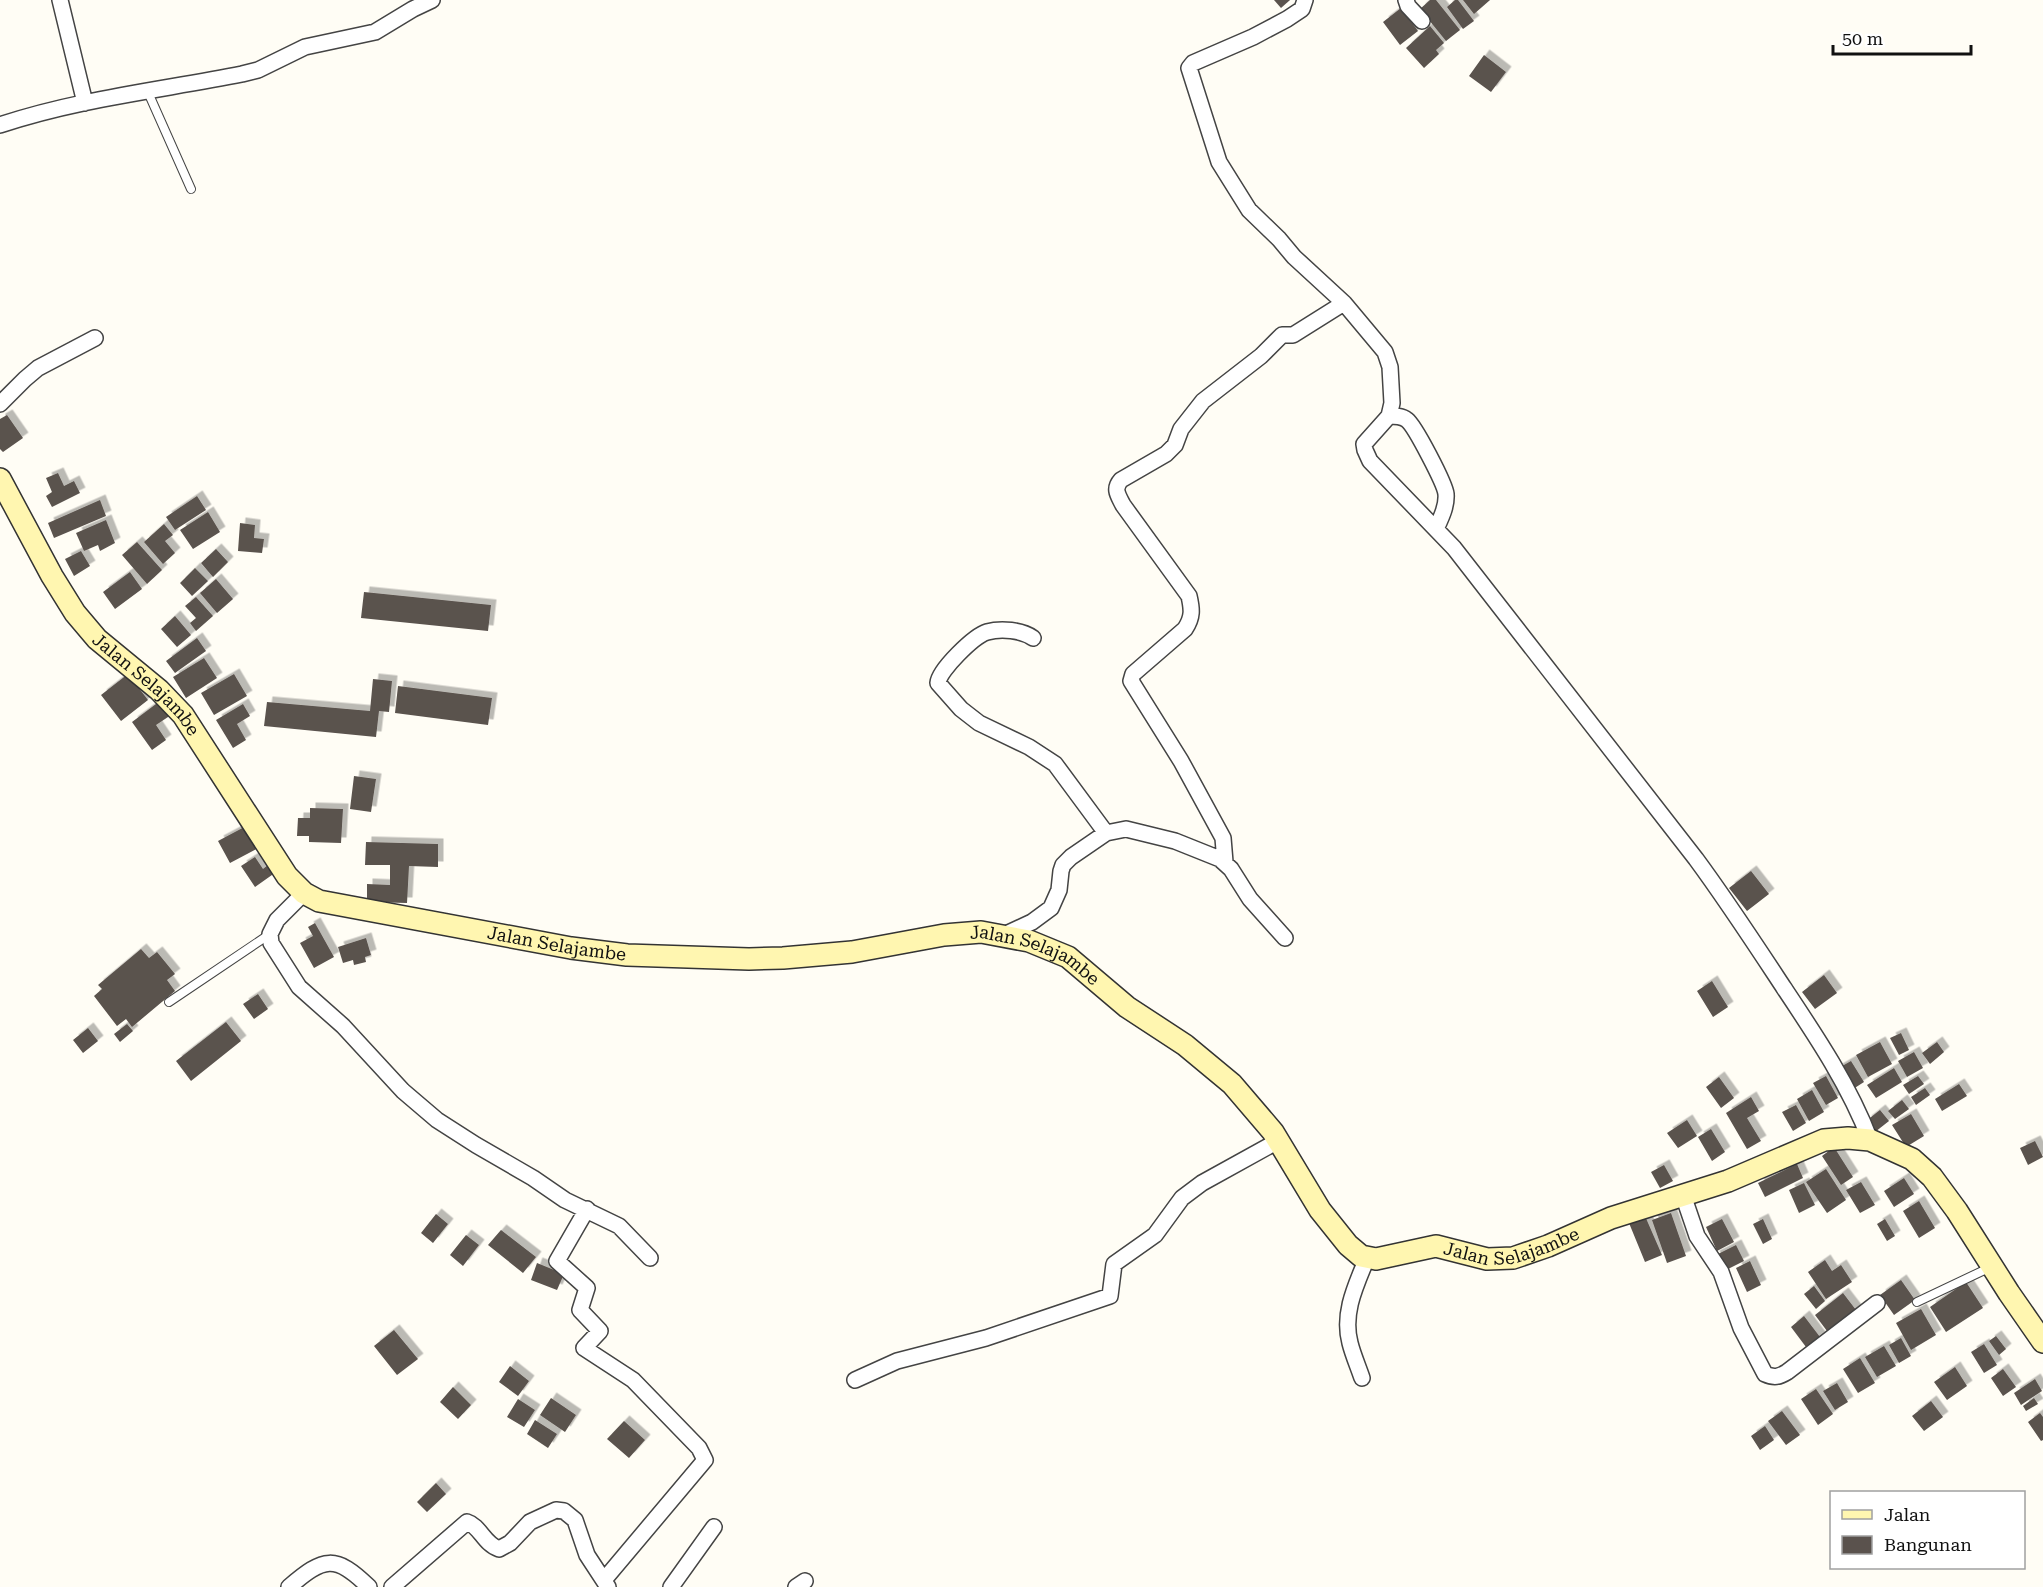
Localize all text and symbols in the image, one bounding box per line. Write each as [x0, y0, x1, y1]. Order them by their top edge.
scale bar [1833, 18, 1971, 56]
text: 50 m [1842, 28, 1883, 49]
street label: Jalan Selajambe [88, 629, 205, 739]
street label: Jalan Selajambe [969, 921, 1104, 989]
street label: Jalan Selajambe [486, 922, 627, 965]
street label: Jalan Selajambe [1442, 1223, 1582, 1269]
legend [1830, 1491, 2025, 1569]
text: Jalan [1884, 1504, 1931, 1525]
text: Bangunan [1884, 1534, 1972, 1555]

